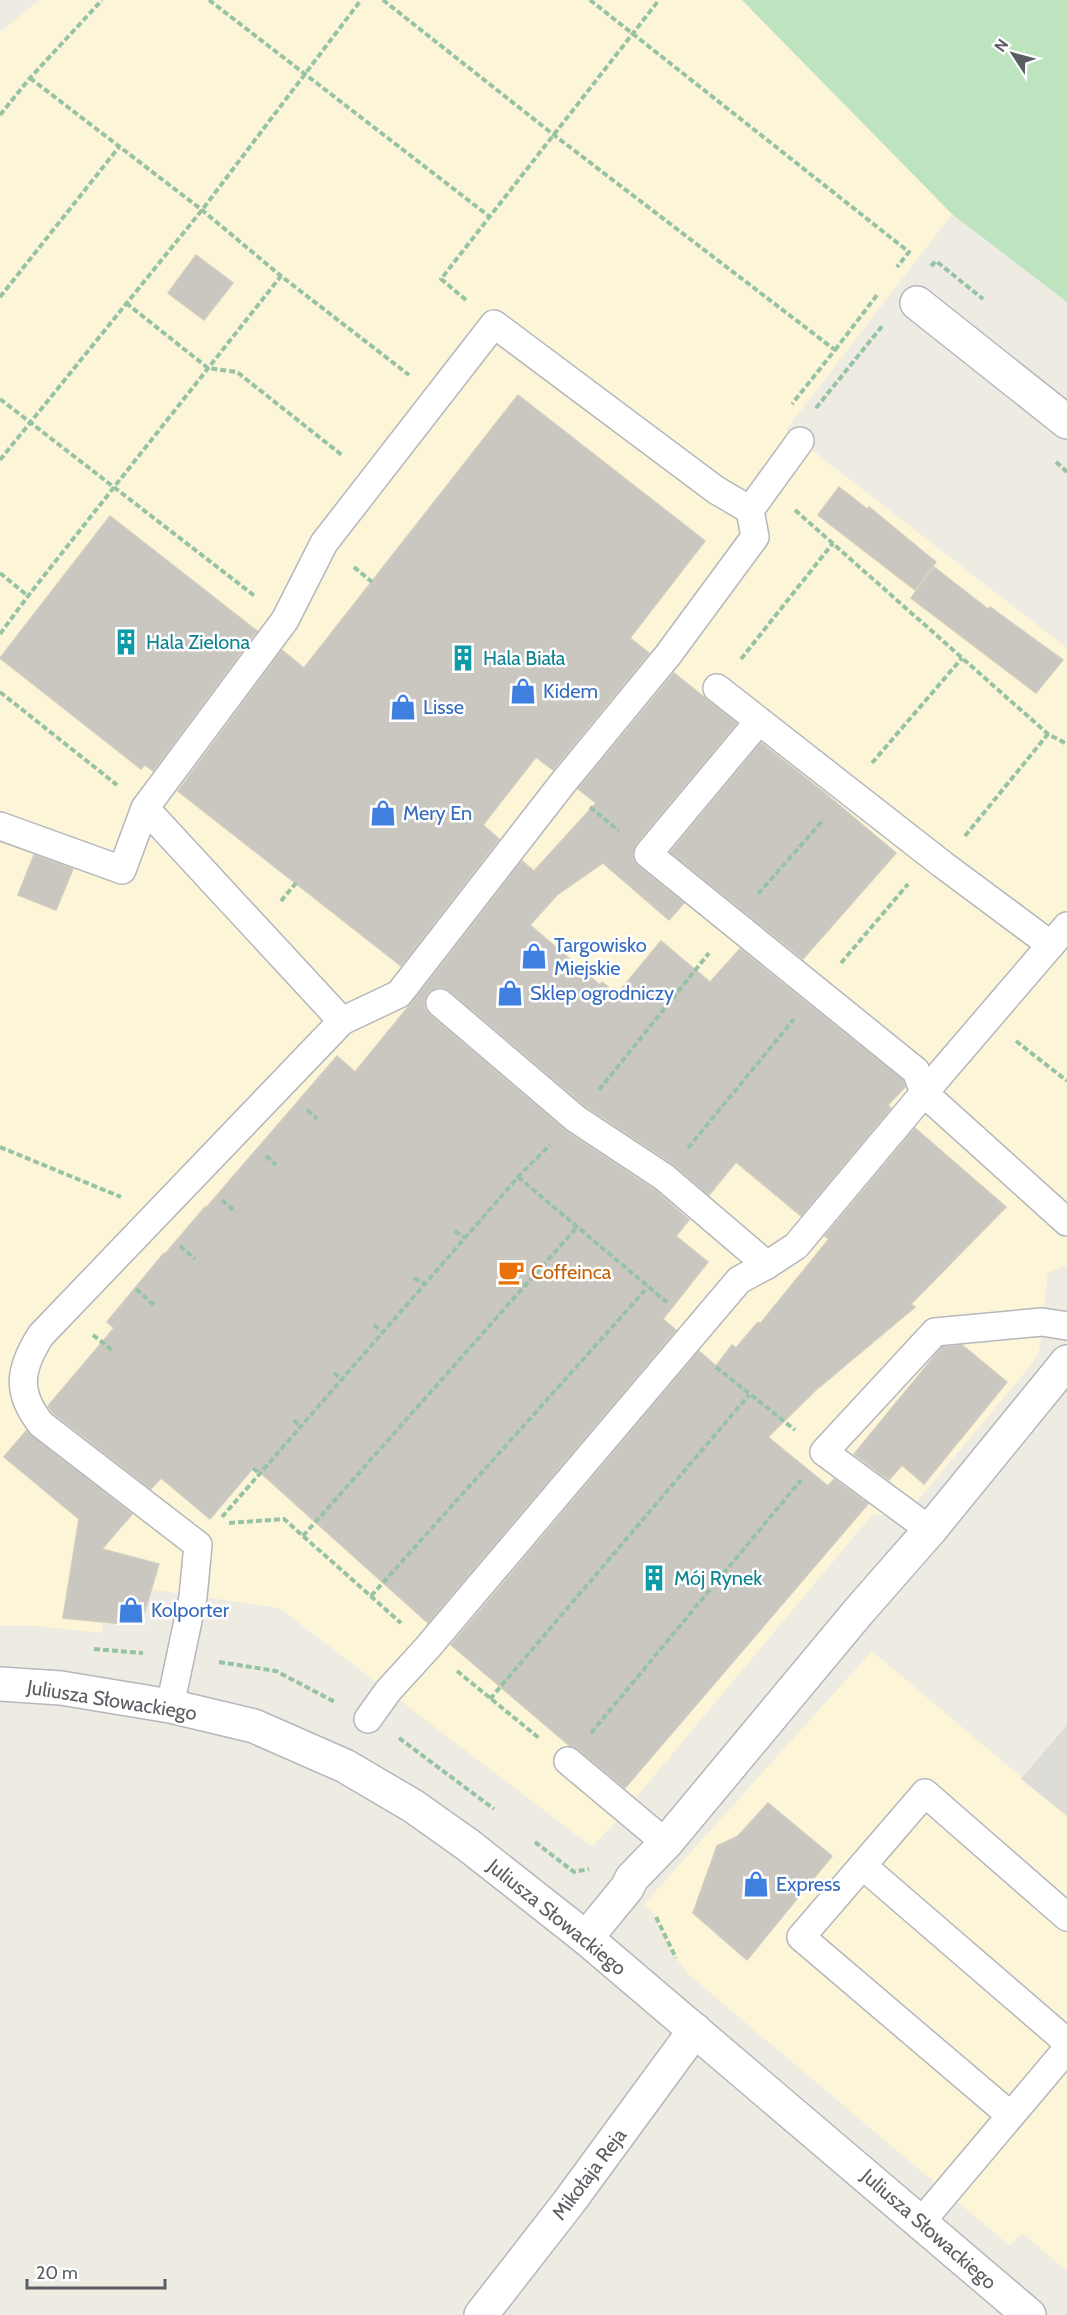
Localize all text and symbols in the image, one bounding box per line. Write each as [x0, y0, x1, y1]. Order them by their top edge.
north arrow [983, 24, 1043, 84]
text: N [990, 35, 1012, 56]
building icon: Hala Zielona [111, 627, 141, 657]
place label: Hala Zielona [146, 630, 250, 654]
building icon: Hala Biała [448, 643, 478, 673]
place label: Hala Biała [483, 646, 566, 670]
shop icon: Kidem [508, 676, 538, 706]
place label: Kidem [543, 679, 598, 703]
shop icon: Lisse [388, 692, 418, 722]
place label: Lisse [423, 695, 464, 719]
shop icon: Mery En [368, 798, 398, 828]
place label: Mery En [403, 801, 472, 825]
place label: Targowisko Miejskie [554, 933, 647, 980]
shop icon: Targowisko Miejskie [519, 941, 549, 971]
shop icon: Sklep ogrodniczy [495, 978, 525, 1008]
place label: Sklep ogrodniczy [530, 981, 674, 1005]
cafe icon: Coffeinca [496, 1257, 526, 1287]
place label: Coffeinca [531, 1260, 612, 1284]
building icon: Mój Rynek [639, 1563, 669, 1593]
place label: Mój Rynek [674, 1566, 762, 1590]
shop icon: Kolporter [116, 1595, 146, 1625]
place label: Kolporter [151, 1598, 230, 1622]
street label: Juliusza Słowackiego [24, 1675, 199, 1725]
street label: Juliusza Słowackiego [482, 1853, 631, 1980]
shop icon: Express [741, 1869, 771, 1899]
place label: Express [776, 1872, 841, 1896]
street label: Mikołaja Reja [547, 2123, 631, 2224]
street label: Juliusza Słowackiego [856, 2163, 1002, 2294]
scale bar [27, 2252, 165, 2290]
text: 20 m [36, 2262, 78, 2284]

